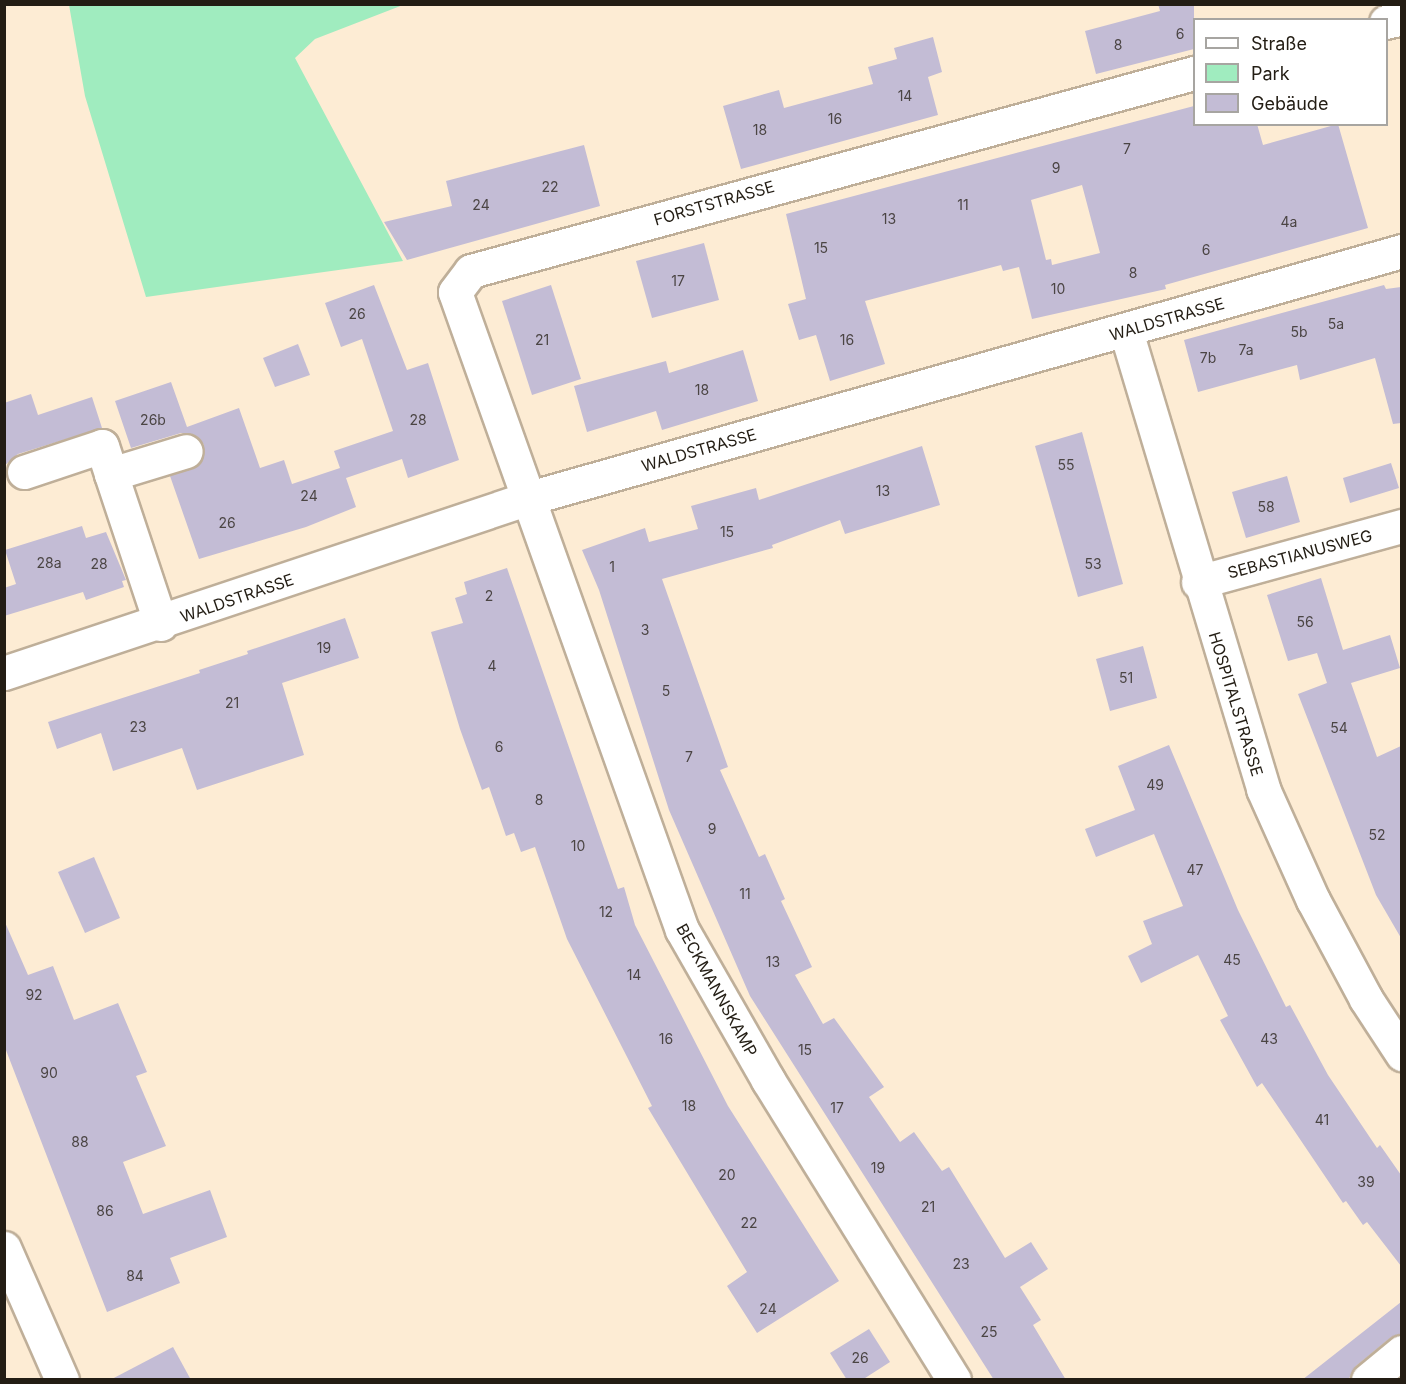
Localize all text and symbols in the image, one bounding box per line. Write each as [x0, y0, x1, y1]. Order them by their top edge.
legend [1193, 18, 1388, 126]
house number: 6 [1176, 26, 1184, 42]
text: Straße [1251, 33, 1307, 54]
house number: 8 [1114, 37, 1122, 53]
text: Park [1251, 63, 1290, 84]
house number: 14 [898, 88, 912, 104]
text: Gebäude [1251, 93, 1328, 114]
house number: 16 [828, 111, 842, 127]
house number: 18 [753, 122, 767, 138]
house number: 7 [1123, 141, 1131, 157]
house number: 9 [1052, 160, 1060, 176]
street label: FORSTSTRASSE [651, 177, 777, 229]
house number: 22 [541, 179, 559, 195]
house number: 24 [472, 197, 490, 213]
house number: 11 [957, 197, 969, 213]
house number: 13 [882, 211, 896, 227]
house number: 4a [1281, 214, 1297, 230]
house number: 15 [814, 240, 828, 256]
house number: 6 [1202, 242, 1210, 258]
house number: 8 [1129, 265, 1137, 281]
house number: 17 [671, 273, 685, 289]
house number: 10 [1051, 281, 1065, 297]
street label: WALDSTRASSE [1107, 293, 1227, 345]
house number: 26 [348, 306, 366, 322]
house number: 5a [1328, 316, 1344, 332]
house number: 5b [1290, 324, 1308, 340]
house number: 21 [535, 332, 549, 348]
house number: 16 [840, 332, 854, 348]
house number: 7a [1238, 342, 1254, 358]
house number: 7b [1200, 350, 1216, 366]
house number: 18 [695, 382, 709, 398]
house number: 26b [140, 412, 166, 428]
house number: 28 [409, 412, 427, 428]
street label: WALDSTRASSE [639, 424, 759, 476]
house number: 55 [1057, 457, 1075, 473]
house number: 13 [876, 483, 890, 499]
house number: 24 [300, 488, 318, 504]
house number: 58 [1257, 499, 1275, 515]
house number: 26 [218, 515, 236, 531]
house number: 15 [720, 524, 734, 540]
street label: SEBASTIANUSWEG [1226, 525, 1374, 583]
house number: 28a [36, 555, 62, 571]
house number: 28 [90, 556, 108, 572]
house number: 53 [1084, 556, 1102, 572]
house number: 1 [609, 559, 615, 575]
street label: WALDSTRASSE [178, 570, 296, 626]
house number: 2 [485, 588, 493, 604]
house number: 56 [1296, 614, 1314, 630]
house number: 3 [641, 622, 649, 638]
street label: HOSPITALSTRASSE [1205, 629, 1267, 779]
house number: 19 [317, 640, 331, 656]
house number: 4 [487, 658, 497, 674]
house number: 51 [1119, 670, 1133, 686]
house number: 5 [662, 683, 670, 699]
house number: 21 [225, 695, 239, 711]
house number: 23 [129, 719, 147, 735]
house number: 54 [1330, 720, 1348, 736]
house number: 6 [495, 739, 503, 755]
house number: 7 [685, 749, 693, 765]
house number: 49 [1146, 777, 1164, 793]
house number: 8 [535, 792, 543, 808]
house number: 9 [708, 821, 716, 837]
house number: 52 [1368, 827, 1386, 843]
house number: 10 [571, 838, 585, 854]
house number: 47 [1187, 862, 1203, 878]
house number: 11 [739, 886, 751, 902]
house number: 12 [599, 904, 613, 920]
street label: BECKMANNSKAMP [673, 920, 761, 1060]
house number: 45 [1223, 952, 1241, 968]
house number: 13 [766, 954, 780, 970]
house number: 14 [627, 967, 641, 983]
house number: 92 [25, 987, 43, 1003]
house number: 16 [659, 1031, 673, 1047]
house number: 43 [1260, 1031, 1278, 1047]
house number: 15 [798, 1042, 812, 1058]
house number: 90 [40, 1065, 58, 1081]
house number: 18 [682, 1098, 696, 1114]
house number: 17 [830, 1100, 844, 1116]
house number: 41 [1315, 1112, 1329, 1128]
house number: 88 [71, 1134, 89, 1150]
house number: 19 [871, 1160, 885, 1176]
house number: 20 [718, 1167, 736, 1183]
house number: 39 [1357, 1174, 1375, 1190]
house number: 21 [921, 1199, 935, 1215]
house number: 86 [96, 1203, 114, 1219]
house number: 22 [740, 1215, 758, 1231]
house number: 23 [952, 1256, 970, 1272]
house number: 84 [126, 1268, 144, 1284]
house number: 24 [759, 1301, 777, 1317]
house number: 25 [980, 1324, 998, 1340]
house number: 26 [851, 1350, 869, 1366]

